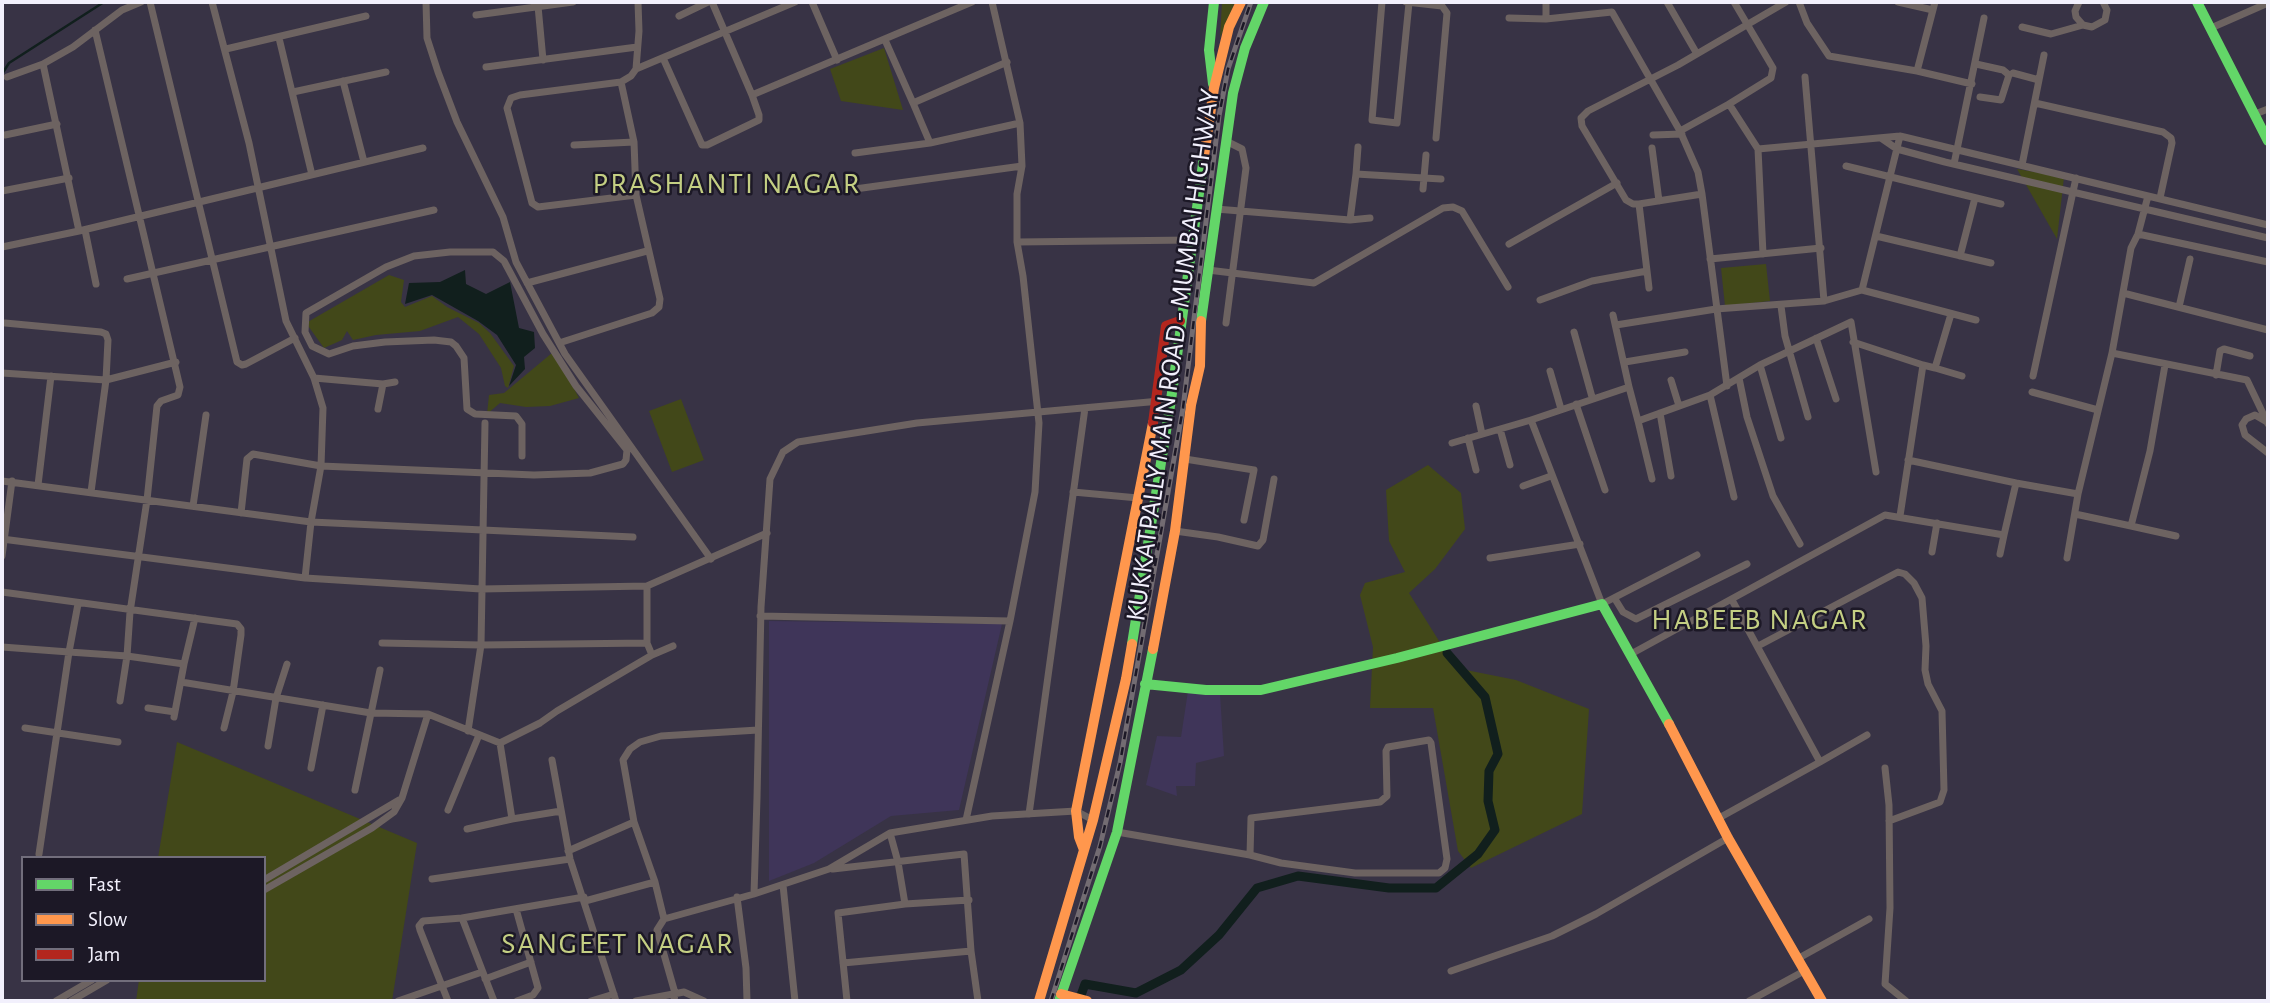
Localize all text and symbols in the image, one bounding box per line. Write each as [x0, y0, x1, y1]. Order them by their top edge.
street label: KUKKATPALLY MAIN ROAD - MUMBAI HIGHWAY [1119, 87, 1227, 623]
district label: PRASHANTI NAGAR [594, 166, 860, 202]
district label: HABEEB NAGAR [1653, 602, 1867, 638]
legend [21, 856, 266, 982]
text: Fast [88, 874, 121, 895]
text: Slow [88, 909, 127, 930]
district label: SANGEET NAGAR [503, 926, 733, 962]
text: Jam [88, 944, 120, 965]

